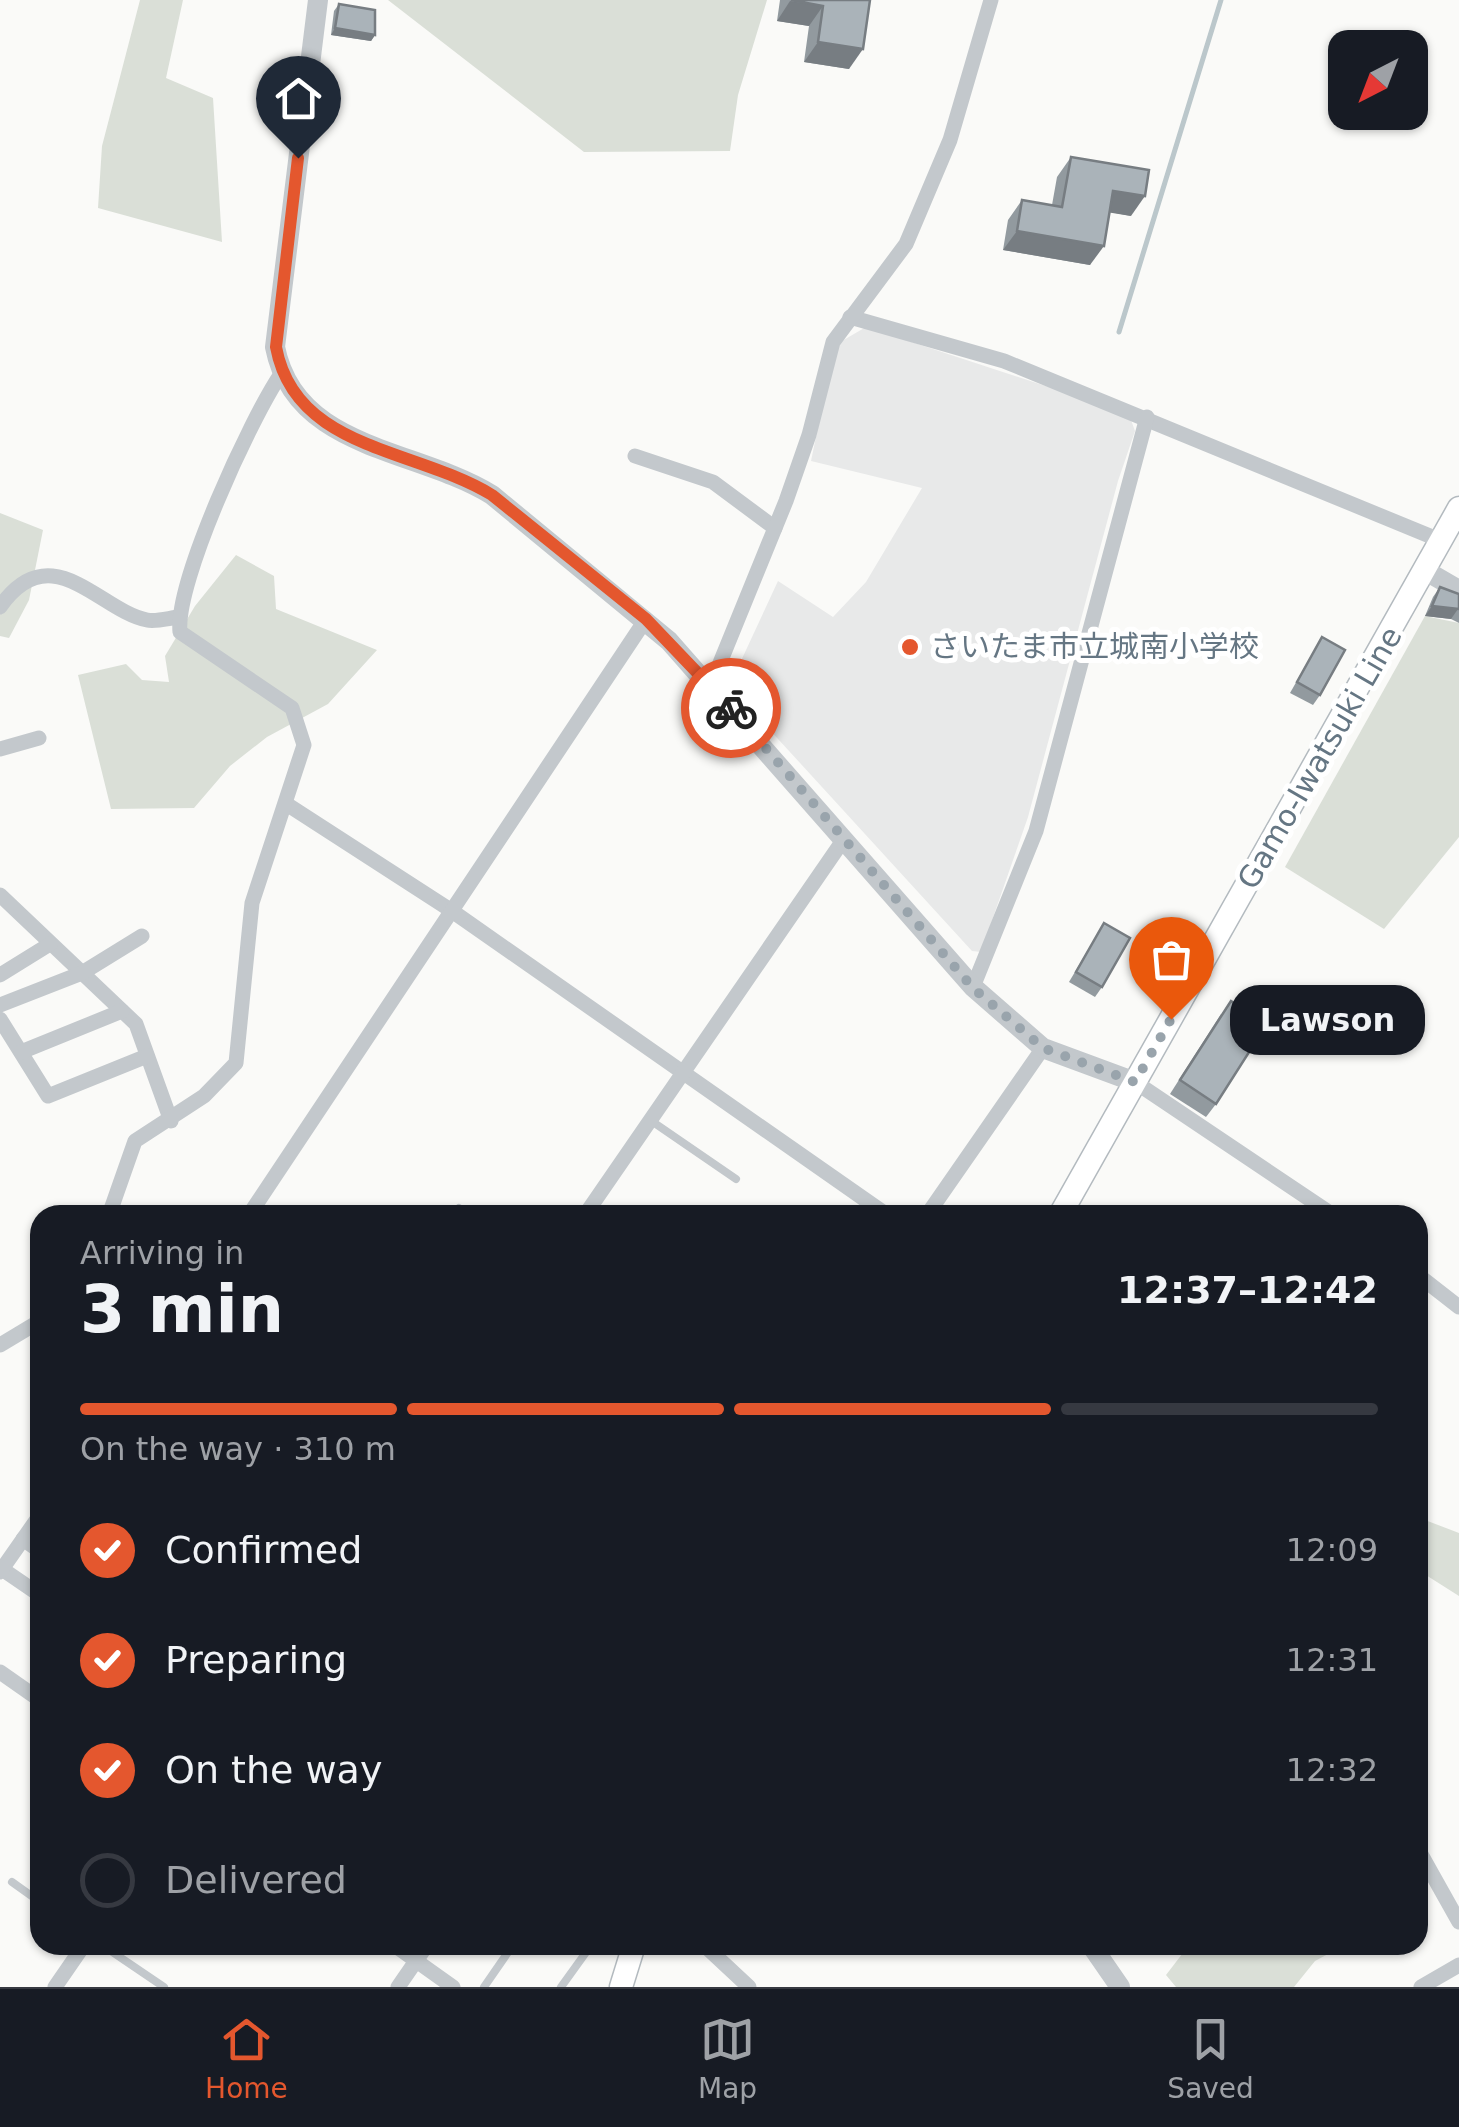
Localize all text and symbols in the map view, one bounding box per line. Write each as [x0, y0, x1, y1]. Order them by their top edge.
north arrow [1328, 30, 1428, 130]
map controls [1328, 30, 1428, 130]
pin [256, 56, 341, 159]
icon: home [271, 71, 326, 126]
street label: Gamo-Iwatsuki Line [1230, 621, 1409, 895]
place label: さいたま市立城南小学校 [930, 629, 1259, 664]
marker: さいたま市立城南小学校 [899, 636, 921, 658]
courier [681, 658, 781, 758]
icon: bike [704, 681, 759, 736]
pin [1129, 917, 1214, 1020]
icon: bag [1144, 932, 1199, 987]
callout: Lawson [1231, 984, 1426, 1054]
text: Lawson [1260, 1001, 1395, 1039]
text: Arriving in [80, 1234, 244, 1272]
text: 12:37–12:42 [1117, 1268, 1378, 1312]
text: 3 min [80, 1272, 284, 1347]
text: On the way · 310 m [80, 1430, 396, 1468]
icon: check [80, 1523, 135, 1578]
text: Confirmed [165, 1528, 362, 1572]
text: 12:09 [1286, 1531, 1378, 1569]
icon: check [80, 1633, 135, 1688]
text: Preparing [165, 1638, 347, 1682]
text: 12:31 [1286, 1641, 1378, 1679]
icon: check [80, 1743, 135, 1798]
text: On the way [165, 1748, 382, 1792]
text: 12:32 [1286, 1751, 1378, 1789]
text: Delivered [165, 1858, 347, 1902]
tab: Home [205, 2012, 288, 2105]
tab: Map [698, 2012, 757, 2105]
tab: Saved [1167, 2012, 1254, 2105]

